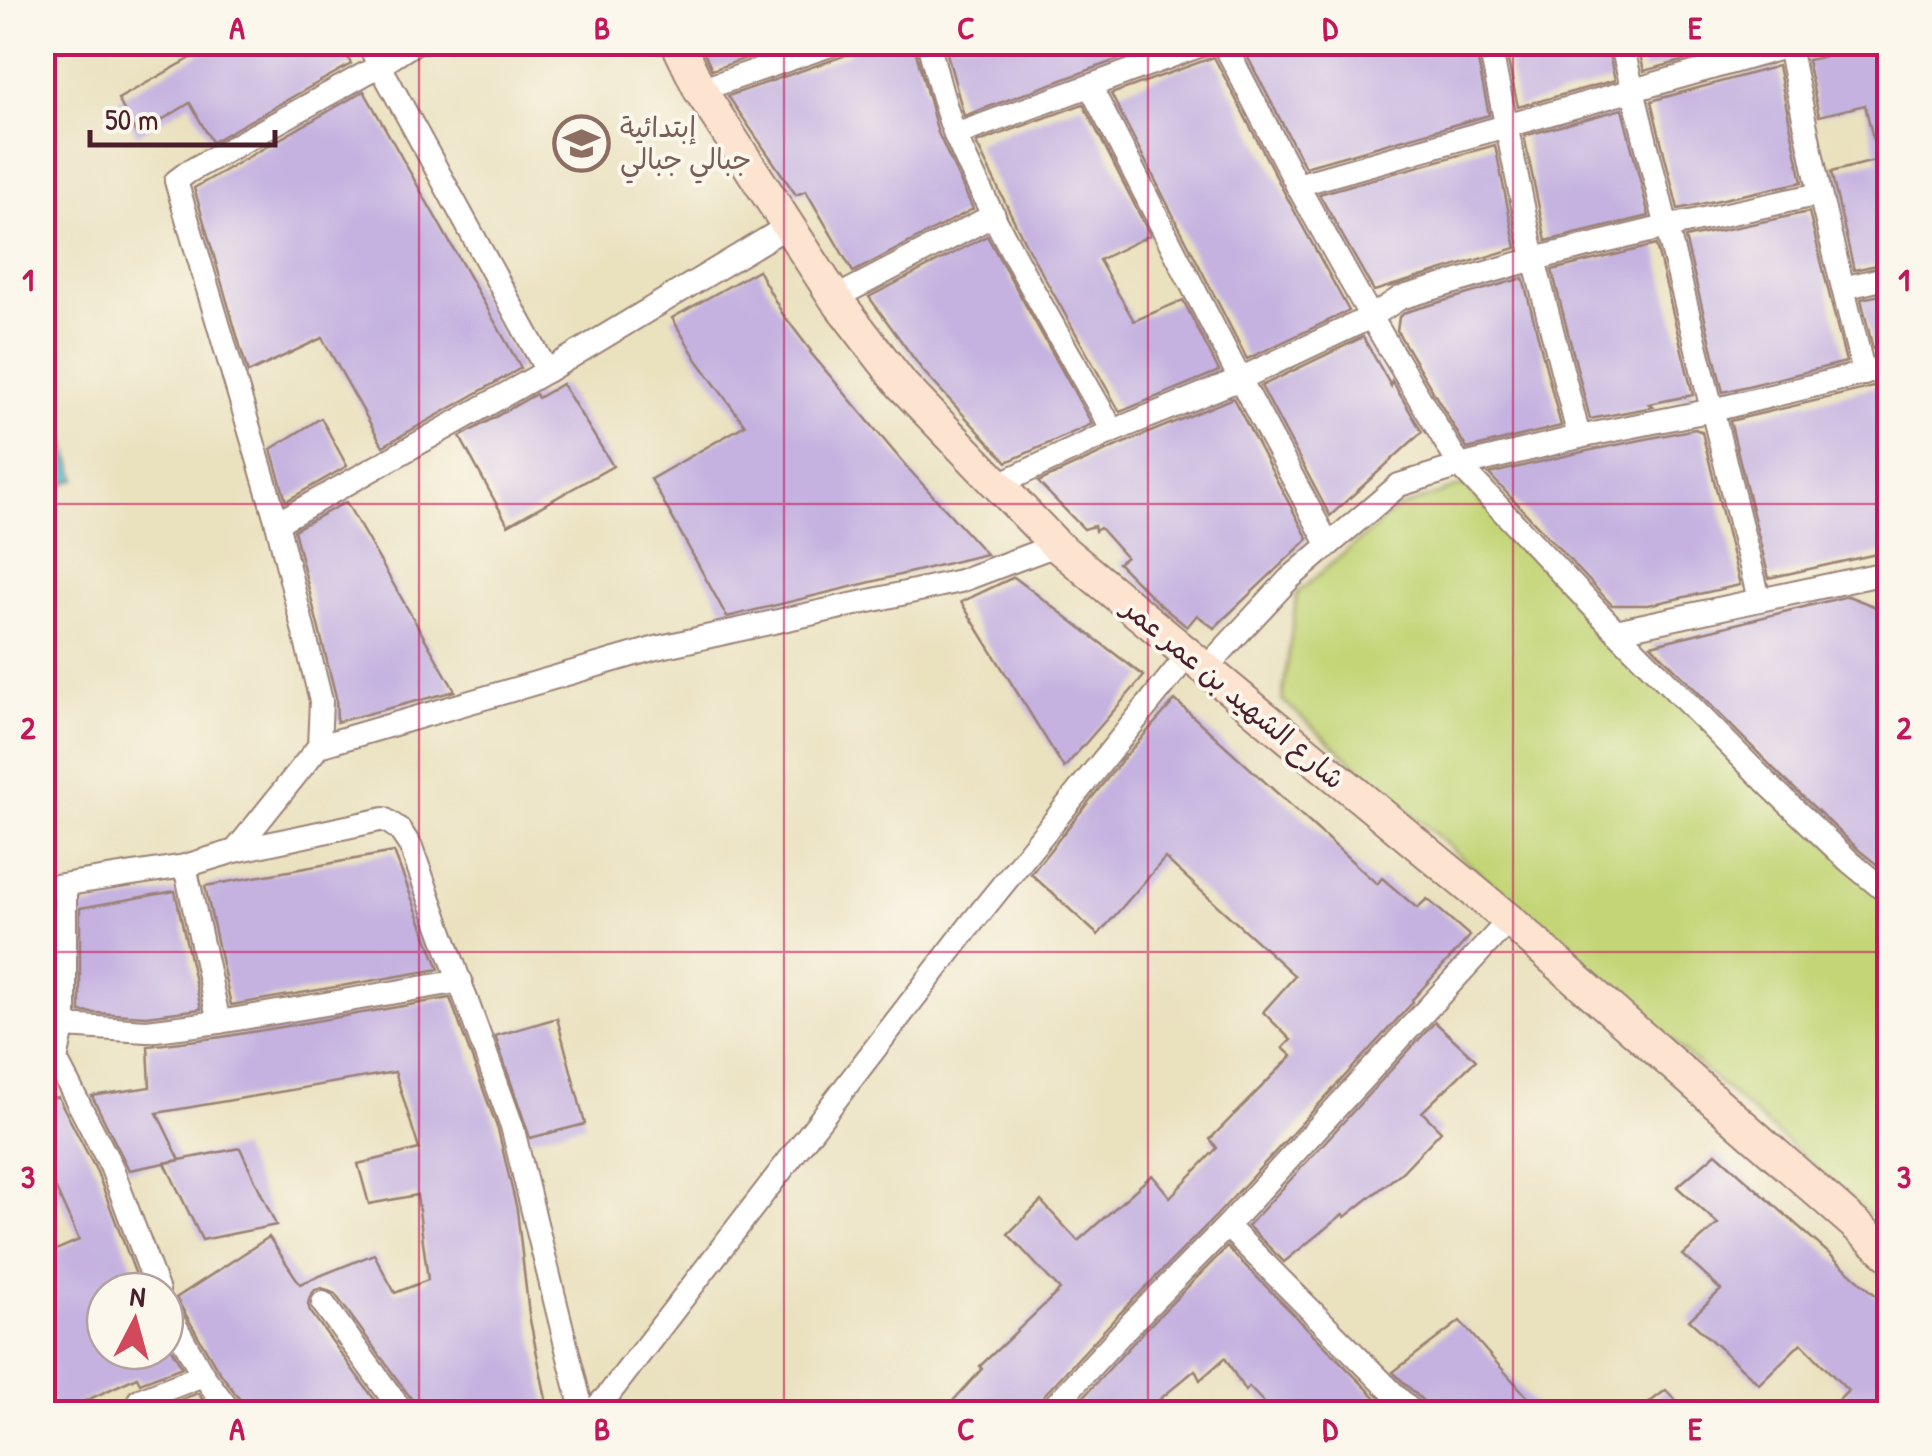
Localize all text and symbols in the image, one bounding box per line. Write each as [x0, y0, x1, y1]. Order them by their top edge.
text: A [229, 6, 245, 49]
text: B [594, 6, 610, 49]
text: C [957, 6, 975, 49]
text: D [1322, 6, 1338, 49]
text: E [1688, 6, 1703, 49]
scale bar [90, 85, 275, 147]
text: 50 m [105, 99, 158, 139]
place label: إبتدائية جبالي جبالي [620, 108, 751, 184]
school or university icon: إبتدائية جبالي جبالي [551, 113, 611, 173]
text: 1 [22, 258, 34, 301]
text: 1 [1898, 258, 1910, 301]
street label: شارع الشهيد بن عمر عمر [1113, 588, 1353, 798]
text: 2 [21, 706, 37, 749]
text: 2 [1897, 706, 1913, 749]
text: 3 [21, 1155, 35, 1198]
text: 3 [1897, 1155, 1911, 1198]
north arrow [85, 1271, 185, 1371]
text: N [128, 1276, 147, 1316]
text: A [229, 1407, 245, 1450]
text: B [594, 1407, 610, 1450]
text: C [957, 1407, 975, 1450]
text: D [1322, 1407, 1338, 1450]
text: E [1688, 1407, 1703, 1450]

